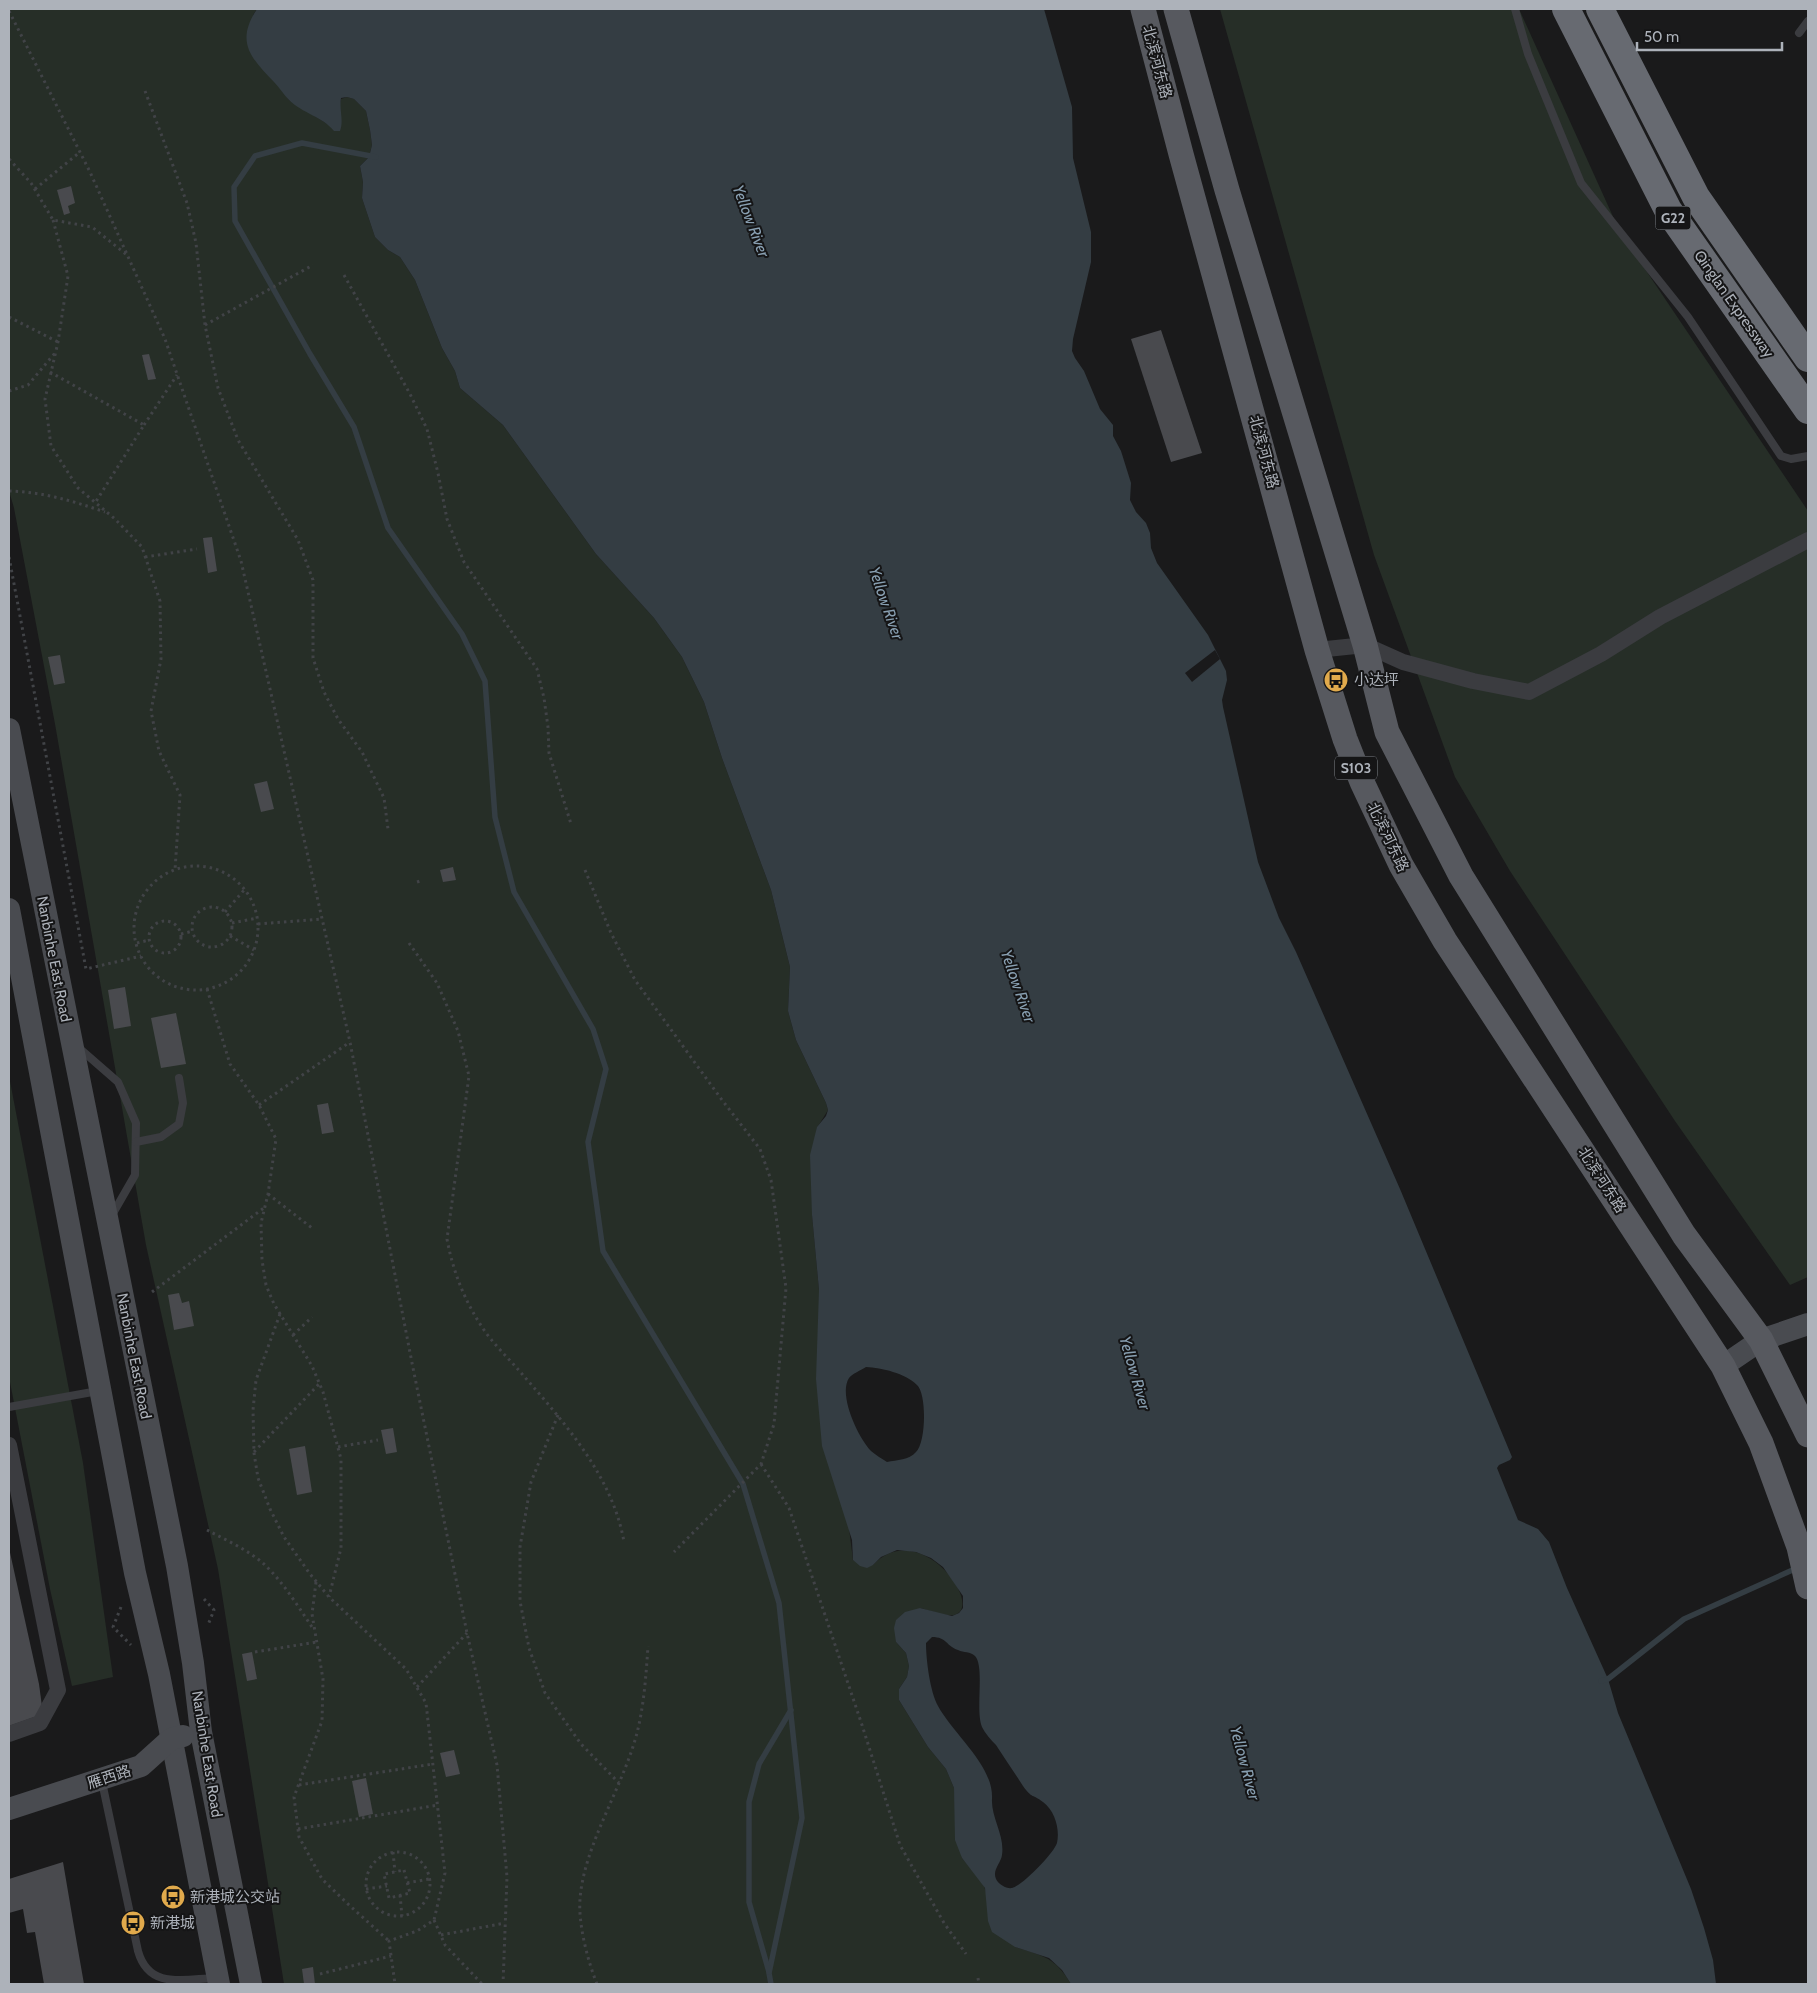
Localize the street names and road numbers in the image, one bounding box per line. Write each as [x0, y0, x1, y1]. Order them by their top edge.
street label: 北滨河东路 [1139, 23, 1175, 101]
road number: G22 [1656, 207, 1690, 230]
street label: Qinglan Expressway [1690, 247, 1778, 361]
street label: 北滨河东路 [1246, 413, 1282, 491]
road number: S103 [1335, 756, 1377, 780]
street label: 北滨河东路 [1363, 799, 1413, 875]
street label: Nanbinhe East Road [33, 895, 75, 1023]
street label: 北滨河东路 [1574, 1144, 1630, 1216]
street label: Nanbinhe East Road [113, 1292, 155, 1420]
street label: Nanbinhe East Road [188, 1689, 226, 1819]
street label: 雁西路 [85, 1761, 133, 1793]

